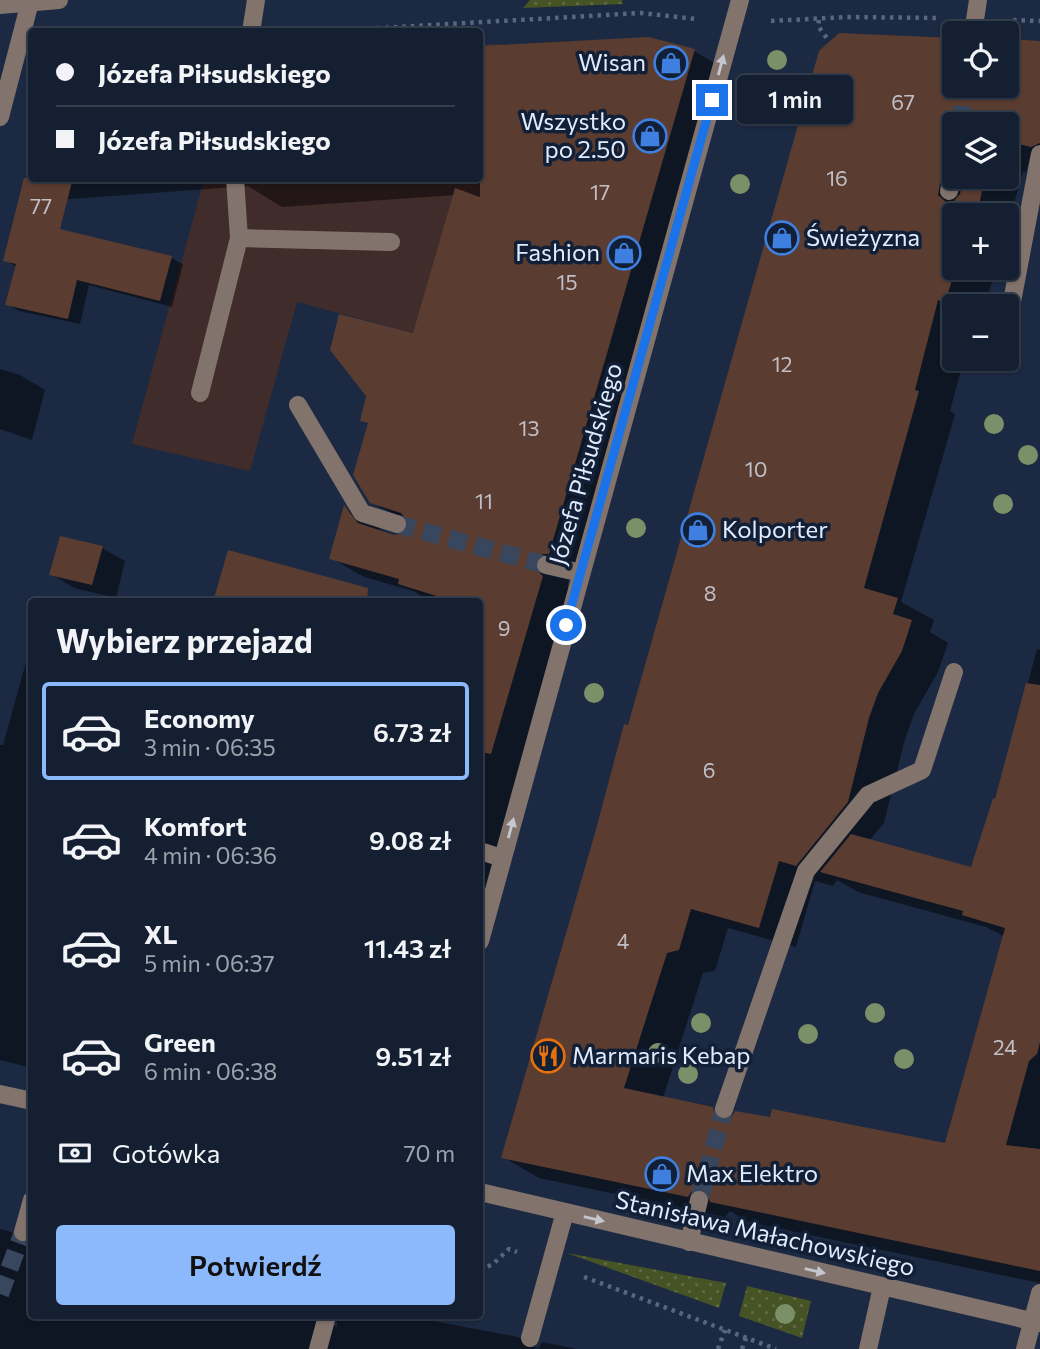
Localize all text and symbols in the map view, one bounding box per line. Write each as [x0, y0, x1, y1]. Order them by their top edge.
map controls [942, 21, 1019, 371]
button: locate [942, 21, 1019, 98]
shop icon: Wisan [652, 44, 690, 82]
place label: Wisan [578, 47, 646, 76]
one-way arrow [716, 54, 727, 76]
text: Józefa Piłsudskiego [98, 57, 331, 88]
callout: 1 min [736, 76, 852, 124]
route end [696, 84, 728, 116]
text: 1 min [768, 85, 822, 113]
house number: 67 [891, 89, 915, 114]
place label: Wszystko po 2.50 [521, 106, 626, 163]
button: layers [942, 112, 1019, 189]
shop icon: Wszystko po 2.50 [631, 117, 669, 155]
text: Józefa Piłsudskiego [98, 124, 331, 155]
house number: 16 [826, 165, 848, 190]
house number: 17 [590, 179, 610, 204]
house number: 77 [30, 193, 52, 218]
button: + [942, 203, 1019, 280]
shop icon: Świeżyzna [763, 219, 801, 257]
place label: Świeżyzna [806, 222, 920, 251]
shop icon: Fashion [605, 234, 643, 272]
place label: Fashion [515, 237, 600, 266]
house number: 15 [556, 269, 578, 294]
button: − [942, 294, 1019, 371]
house number: 12 [772, 351, 792, 376]
street label: Józefa Piłsudskiego [542, 359, 627, 568]
house number: 13 [519, 415, 539, 440]
house number: 10 [745, 456, 767, 481]
house number: 11 [475, 488, 493, 513]
shop icon: Kolporter [679, 511, 717, 549]
place label: Kolporter [722, 514, 828, 543]
house number: 8 [704, 580, 716, 605]
route start [550, 609, 582, 641]
house number: 9 [498, 615, 510, 640]
text: Wybierz przejazd [56, 620, 313, 660]
icon: car [60, 700, 123, 763]
text: Economy [144, 702, 255, 733]
text: 6.73 zł [373, 716, 451, 747]
text: 3 min · 06:35 [144, 733, 276, 761]
house number: 6 [703, 757, 715, 782]
icon: car [60, 808, 123, 871]
text: Komfort [144, 810, 247, 841]
one-way arrow [506, 817, 516, 838]
text: 9.08 zł [369, 824, 451, 855]
text: 4 min · 06:36 [144, 841, 277, 869]
icon: car [60, 916, 123, 979]
text: XL [144, 918, 178, 949]
house number: 4 [617, 928, 630, 953]
text: 11.43 zł [364, 932, 451, 963]
text: 5 min · 06:37 [144, 949, 275, 977]
icon: car [60, 1024, 123, 1087]
text: Green [144, 1026, 216, 1057]
house number: 24 [993, 1034, 1017, 1059]
restaurant icon: Marmaris Kebap [529, 1037, 567, 1075]
text: 9.51 zł [375, 1040, 451, 1071]
place label: Marmaris Kebap [572, 1040, 751, 1069]
text: 6 min · 06:38 [144, 1057, 277, 1085]
icon: cash [56, 1134, 94, 1172]
text: Gotówka [112, 1137, 220, 1168]
text: 70 m [403, 1139, 455, 1167]
shop icon: Max Elektro [643, 1155, 681, 1193]
place label: Max Elektro [686, 1158, 818, 1187]
street label: Stanisława Małachowskiego [613, 1184, 918, 1281]
one-way arrow [583, 1214, 605, 1225]
button: Potwierdź [56, 1225, 455, 1305]
one-way arrow [804, 1266, 826, 1277]

